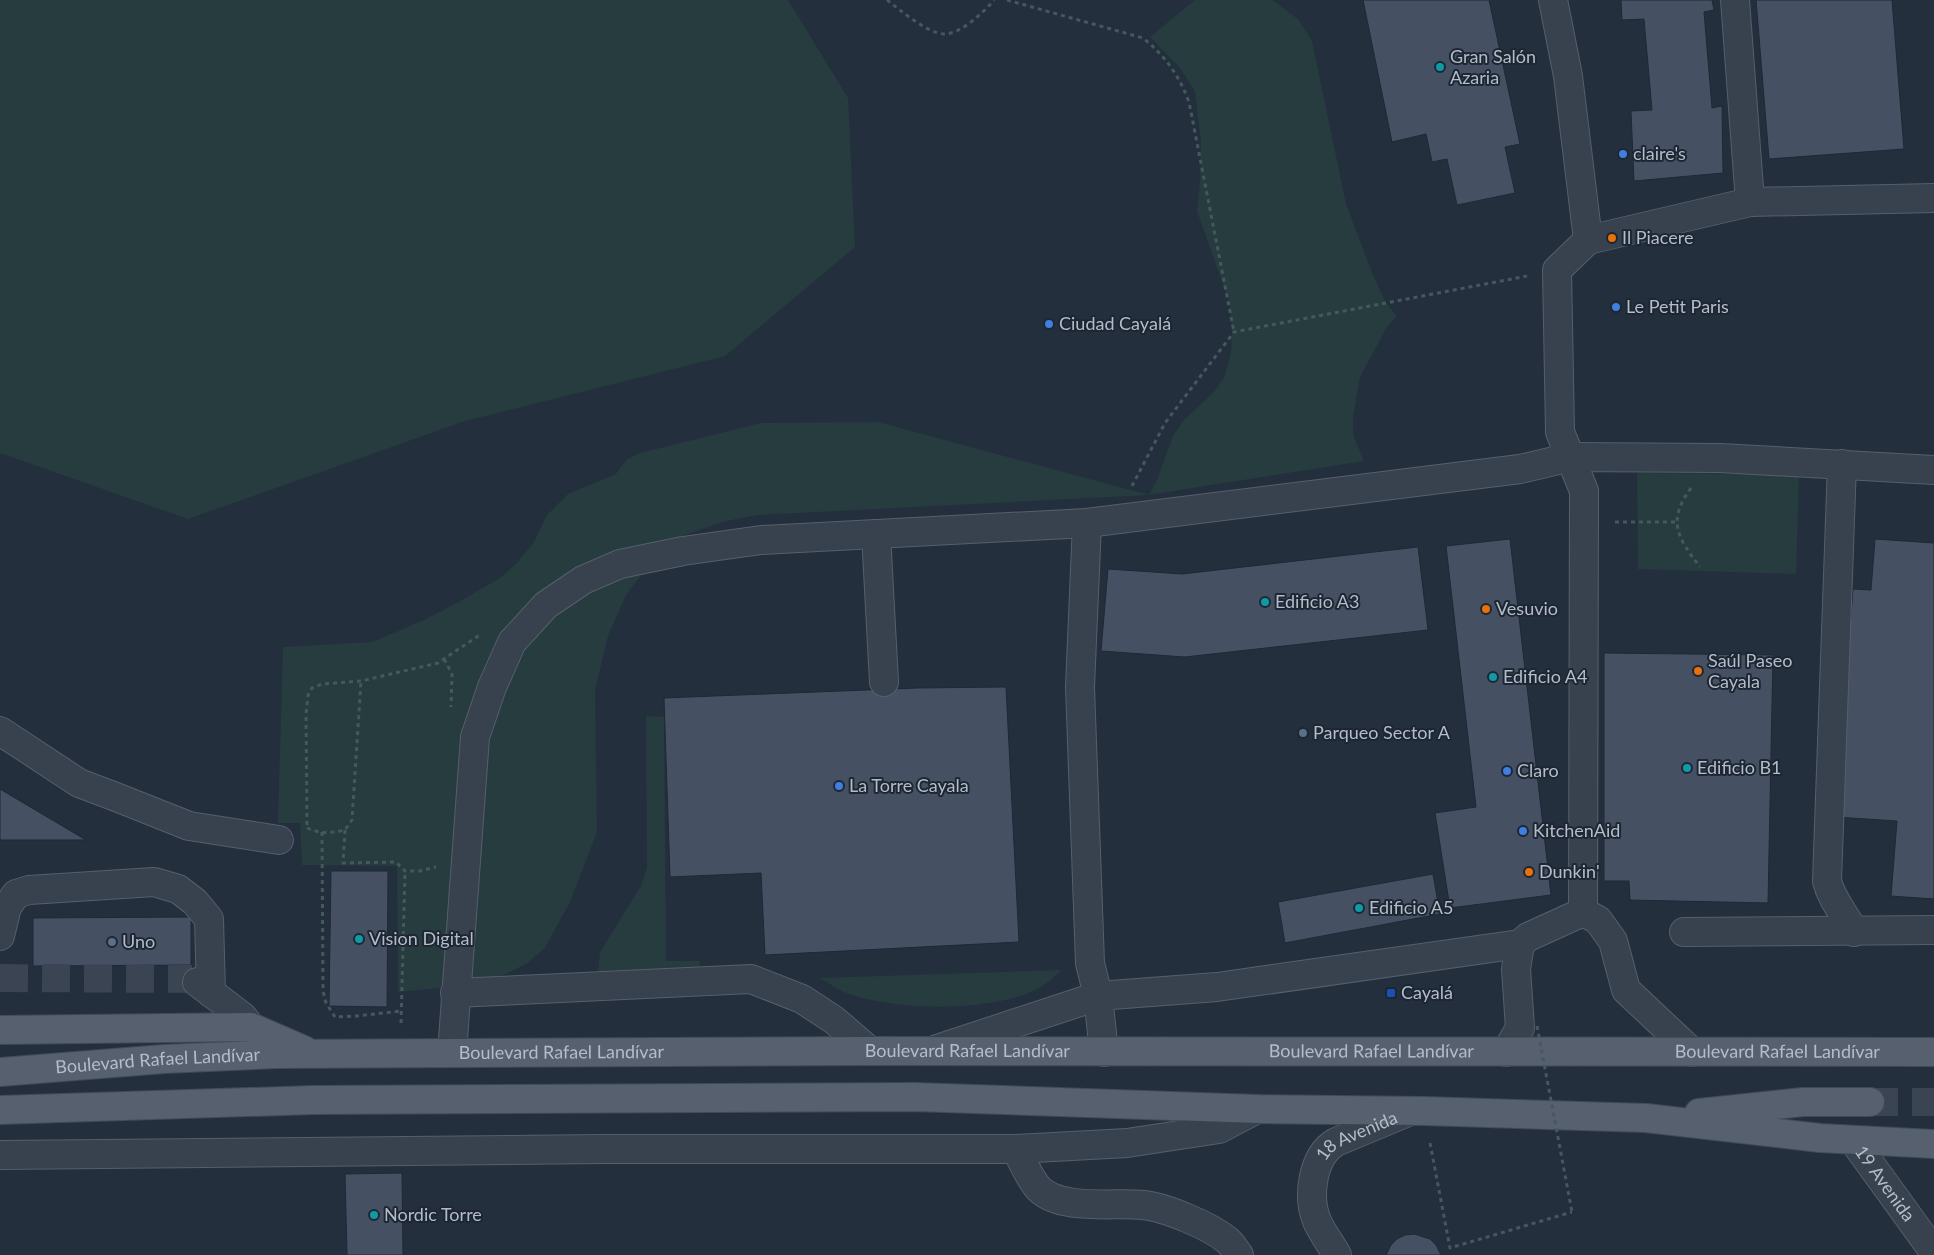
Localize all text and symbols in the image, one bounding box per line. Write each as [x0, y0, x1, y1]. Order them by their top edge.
place label: Gran Salón Azaria [1450, 45, 1536, 88]
marker: Gran Salón Azaria [1434, 61, 1446, 73]
place label: claire's [1633, 142, 1686, 164]
marker: claire's [1617, 148, 1629, 160]
place label: Il Piacere [1622, 226, 1693, 248]
marker: Il Piacere [1606, 232, 1618, 244]
place label: Le Petit Paris [1626, 295, 1729, 317]
marker: Le Petit Paris [1610, 301, 1622, 313]
place label: Ciudad Cayalá [1059, 312, 1171, 334]
marker: Ciudad Cayalá [1043, 318, 1055, 330]
place label: Edificio A3 [1275, 590, 1359, 612]
marker: Edificio A3 [1259, 596, 1271, 608]
place label: Vesuvio [1496, 597, 1558, 619]
marker: Vesuvio [1480, 603, 1492, 615]
place label: Saúl Paseo Cayala [1708, 649, 1792, 692]
place label: Edificio A4 [1503, 665, 1587, 687]
marker: Saúl Paseo Cayala [1692, 665, 1704, 677]
marker: Edificio A4 [1487, 671, 1499, 683]
place label: Parqueo Sector A [1313, 721, 1451, 743]
marker: Parqueo Sector A [1297, 727, 1309, 739]
place label: Edificio B1 [1697, 756, 1782, 778]
place label: Claro [1517, 759, 1559, 781]
marker: Edificio B1 [1681, 762, 1693, 774]
marker: Claro [1501, 765, 1513, 777]
place label: La Torre Cayala [849, 774, 969, 796]
marker: La Torre Cayala [833, 780, 845, 792]
place label: KitchenAid [1533, 819, 1620, 841]
marker: KitchenAid [1517, 825, 1529, 837]
place label: Dunkin' [1539, 860, 1600, 882]
marker: Dunkin' [1523, 866, 1535, 878]
place label: Edificio A5 [1369, 896, 1453, 918]
marker: Edificio A5 [1353, 902, 1365, 914]
place label: Vision Digital [369, 927, 474, 949]
place label: Uno [122, 930, 155, 952]
marker: Vision Digital [353, 933, 365, 945]
marker: Uno [106, 936, 118, 948]
place label: Cayalá [1401, 981, 1453, 1003]
marker: Cayalá [1385, 987, 1397, 999]
street label: Boulevard Rafael Landívar [865, 1039, 1070, 1061]
street label: Boulevard Rafael Landívar [1269, 1039, 1474, 1062]
street label: Boulevard Rafael Landívar [459, 1040, 664, 1063]
street label: Boulevard Rafael Landívar [1675, 1040, 1880, 1062]
street label: Boulevard Rafael Landívar [54, 1043, 261, 1078]
street label: 18 Avenida [1310, 1106, 1400, 1164]
street label: 19 Avenida [1851, 1141, 1920, 1225]
place label: Nordic Torre [384, 1203, 482, 1225]
marker: Nordic Torre [368, 1209, 380, 1221]

